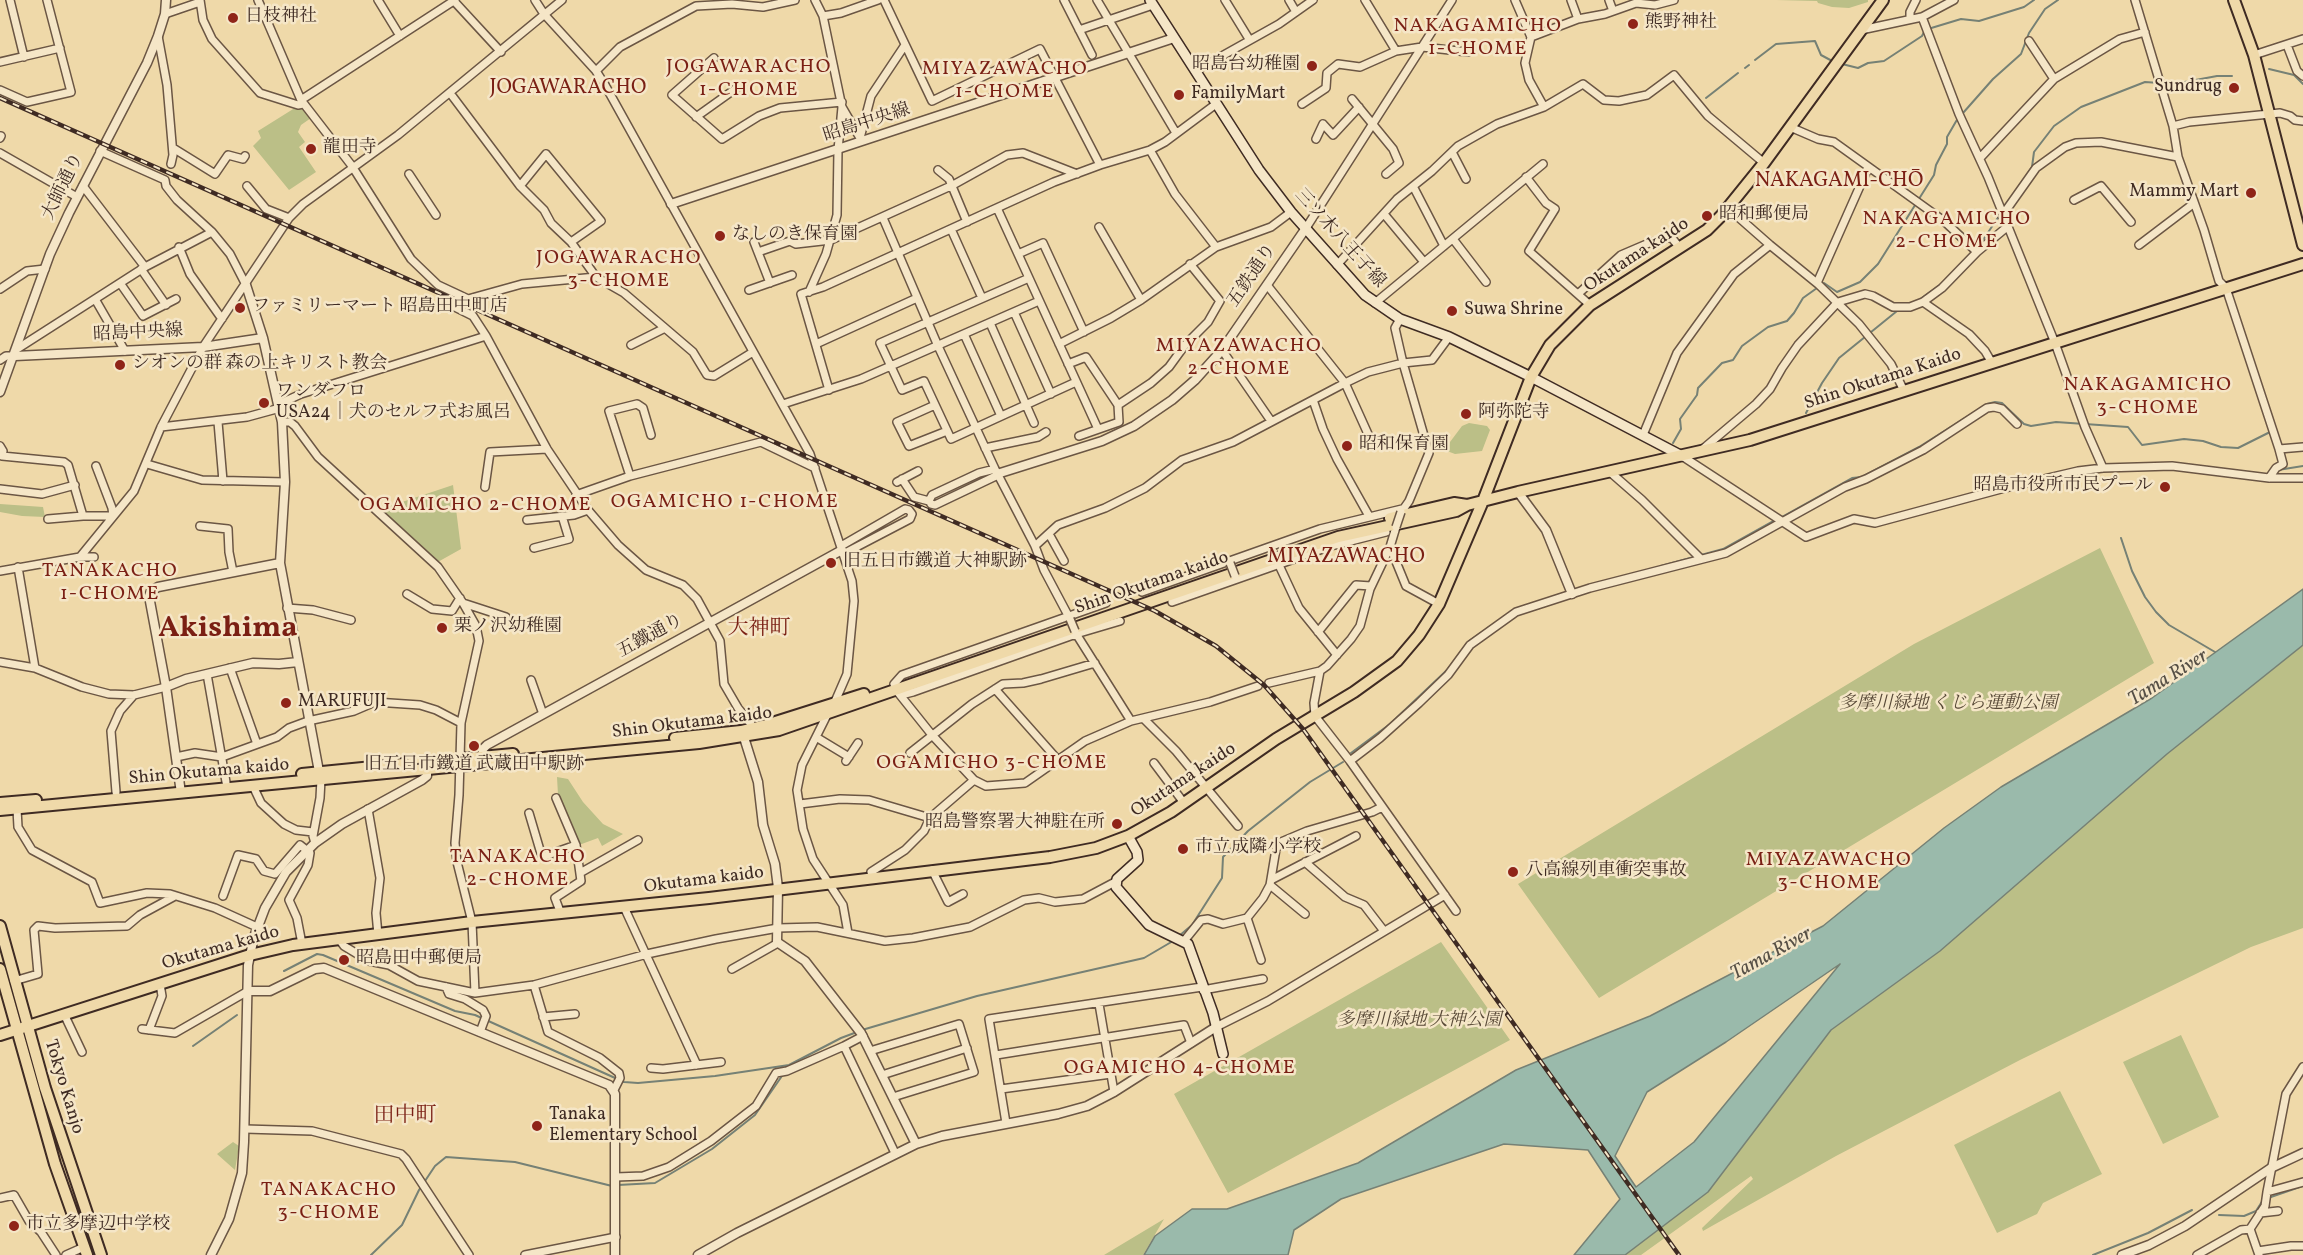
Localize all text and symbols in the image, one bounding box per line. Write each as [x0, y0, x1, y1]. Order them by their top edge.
place label: 日枝神社 [245, 7, 317, 29]
marker: 日枝神社 [226, 11, 240, 25]
place label: 熊野神社 [1645, 13, 1717, 35]
district label: NAKAGAMICHO 1-CHOME [1394, 15, 1562, 62]
marker: 熊野神社 [1626, 17, 1640, 31]
place label: 昭島台幼稚園 [1192, 55, 1300, 77]
district label: JOGAWARACHO 1-CHOME [666, 56, 832, 103]
district label: MIYAZAWACHO 1-CHOME [922, 58, 1088, 105]
marker: 昭島台幼稚園 [1305, 59, 1319, 73]
district label: JOGAWARACHO [481, 76, 655, 102]
place label: Sundrug [2154, 77, 2222, 99]
marker: Sundrug [2227, 81, 2241, 95]
place label: FamilyMart [1191, 84, 1285, 106]
marker: FamilyMart [1172, 88, 1186, 102]
street label: 昭島中央線 [821, 100, 913, 148]
place label: 龍田寺 [323, 138, 377, 160]
marker: 龍田寺 [304, 142, 318, 156]
street label: 大師通り [39, 150, 89, 224]
district label: NAKAGAMI-CHŌ [1746, 169, 1932, 195]
place label: Mammy Mart [2129, 182, 2239, 204]
street label: 三ツ木八王子線 [1289, 185, 1389, 293]
marker: Mammy Mart [2244, 186, 2258, 200]
place label: 昭和郵便局 [1719, 205, 1809, 227]
district label: NAKAGAMICHO 2-CHOME [1863, 208, 2031, 255]
marker: 昭和郵便局 [1700, 209, 1714, 223]
street label: Okutama kaido [1580, 214, 1694, 298]
place label: なしのき保育園 [732, 225, 858, 247]
marker: なしのき保育園 [713, 229, 727, 243]
street label: 五鉄通り [1224, 240, 1282, 312]
district label: JOGAWARACHO 3-CHOME [536, 247, 702, 294]
place label: ファミリーマート 昭島田中町店 [252, 297, 508, 319]
place label: Suwa Shrine [1464, 300, 1563, 322]
marker: ファミリーマート 昭島田中町店 [233, 301, 247, 315]
marker: Suwa Shrine [1445, 304, 1459, 318]
street label: 昭島中央線 [92, 321, 184, 347]
district label: MIYAZAWACHO 2-CHOME [1156, 335, 1322, 382]
street label: Shin Okutama Kaido [1802, 344, 1964, 416]
place label: シオンの群 森の上キリスト教会 [132, 354, 388, 376]
marker: シオンの群 森の上キリスト教会 [113, 358, 127, 372]
district label: NAKAGAMICHO 3-CHOME [2064, 374, 2232, 421]
place label: ワンダフロ USA24｜犬のセルフ式お風呂 [276, 382, 511, 424]
marker: ワンダフロ USA24｜犬のセルフ式お風呂 [257, 396, 271, 410]
place label: 阿弥陀寺 [1478, 403, 1550, 425]
marker: 阿弥陀寺 [1459, 407, 1473, 421]
place label: 昭和保育園 [1359, 435, 1449, 457]
marker: 昭和保育園 [1340, 439, 1354, 453]
place label: 昭島市役所市民プール [1974, 476, 2153, 498]
marker: 昭島市役所市民プール [2158, 480, 2172, 494]
district label: OGAMICHO 1-CHOME [611, 491, 839, 515]
district label: OGAMICHO 2-CHOME [360, 494, 592, 518]
district label: MIYAZAWACHO [1259, 545, 1433, 571]
street label: Shin Okutama kaido [1072, 548, 1232, 620]
place label: 旧五日市鐵道 大神駅跡 [843, 552, 1027, 574]
marker: 旧五日市鐵道 大神駅跡 [824, 556, 838, 570]
district label: TANAKACHO 1-CHOME [42, 560, 178, 607]
street label: 五鐵通り [614, 610, 688, 664]
district label: Akishima [158, 612, 298, 648]
place label: 栗ノ沢幼稚園 [454, 617, 562, 639]
district label: 大神町 [728, 617, 790, 643]
marker: 栗ノ沢幼稚園 [435, 621, 449, 635]
water label: Tama River [2125, 645, 2213, 713]
place label: MARUFUJI [298, 692, 386, 714]
park label: 多摩川緑地 くじら運動公園 [1838, 694, 2058, 716]
marker: MARUFUJI [279, 696, 293, 710]
street label: Shin Okutama kaido [611, 703, 773, 745]
marker: 旧五日市鐵道 武蔵田中駅跡 [467, 739, 481, 753]
street label: Okutama kaido [1127, 739, 1241, 823]
district label: OGAMICHO 3-CHOME [876, 752, 1108, 776]
street label: Shin Okutama kaido [128, 755, 290, 791]
place label: 旧五日市鐵道 武蔵田中駅跡 [364, 755, 584, 777]
place label: 昭島警察署大神駐在所 [925, 813, 1105, 835]
marker: 昭島警察署大神駐在所 [1110, 817, 1124, 831]
place label: 市立成隣小学校 [1195, 838, 1321, 860]
marker: 市立成隣小学校 [1176, 842, 1190, 856]
district label: TANAKACHO 2-CHOME [450, 846, 586, 893]
district label: MIYAZAWACHO 3-CHOME [1746, 849, 1912, 896]
place label: 八高線列車衝突事故 [1525, 861, 1687, 883]
street label: Okutama kaido [643, 863, 765, 899]
marker: 八高線列車衝突事故 [1506, 865, 1520, 879]
street label: Okutama kaido [160, 922, 282, 976]
water label: Tama River [1727, 923, 1817, 987]
place label: 昭島田中郵便局 [356, 949, 482, 971]
marker: 昭島田中郵便局 [337, 953, 351, 967]
park label: 多摩川緑地 大神公園 [1336, 1011, 1502, 1033]
street label: Tokyo Kanjo [38, 1037, 88, 1137]
district label: OGAMICHO 4-CHOME [1064, 1057, 1296, 1081]
district label: 田中町 [374, 1104, 436, 1130]
place label: Tanaka Elementary School [549, 1105, 698, 1148]
marker: Tanaka Elementary School [530, 1119, 544, 1133]
district label: TANAKACHO 3-CHOME [261, 1179, 397, 1226]
place label: 市立多摩辺中学校 [26, 1215, 170, 1237]
marker: 市立多摩辺中学校 [7, 1219, 21, 1233]

